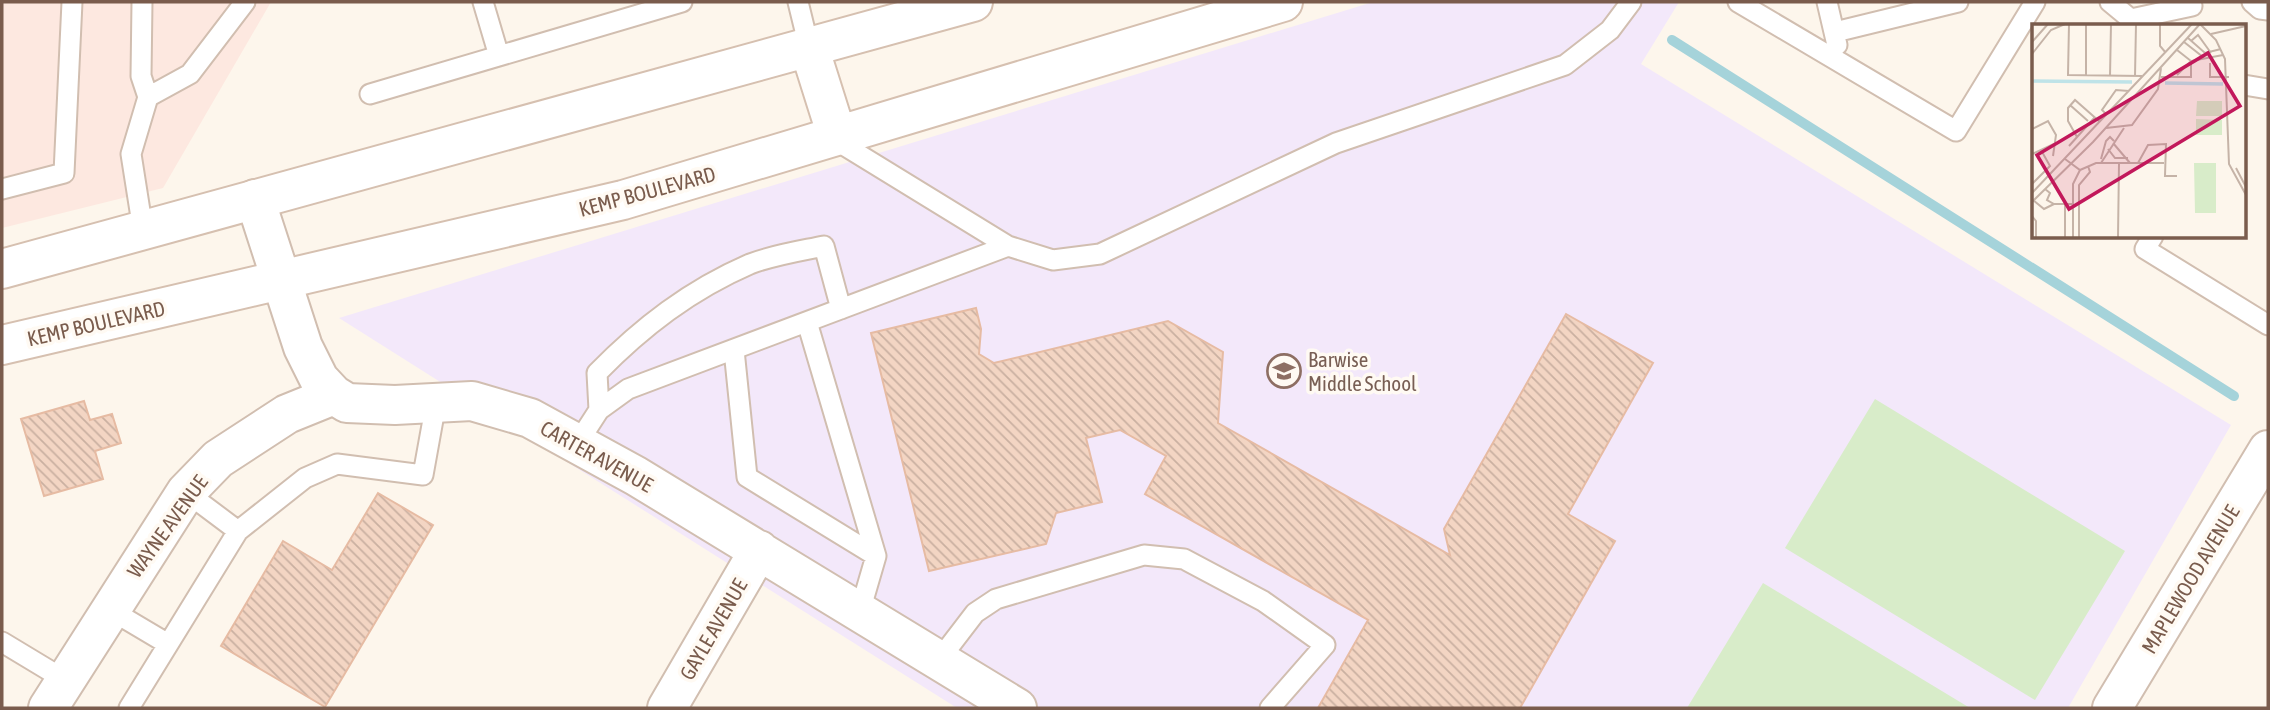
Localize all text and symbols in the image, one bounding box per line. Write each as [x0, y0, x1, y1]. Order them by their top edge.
inset map [2032, 24, 2246, 238]
street label: KEMP BOULEVARD [576, 161, 718, 221]
street label: KEMP BOULEVARD [25, 295, 167, 351]
place label: Barwise Middle School [1308, 347, 1417, 395]
school or university icon: Barwise Middle School [1265, 352, 1303, 390]
street label: CARTER AVENUE [537, 415, 657, 497]
street label: WAYNE AVENUE [122, 470, 212, 582]
street label: MAPLEWOOD AVENUE [2136, 500, 2244, 657]
street label: GAYLE AVENUE [674, 574, 752, 684]

